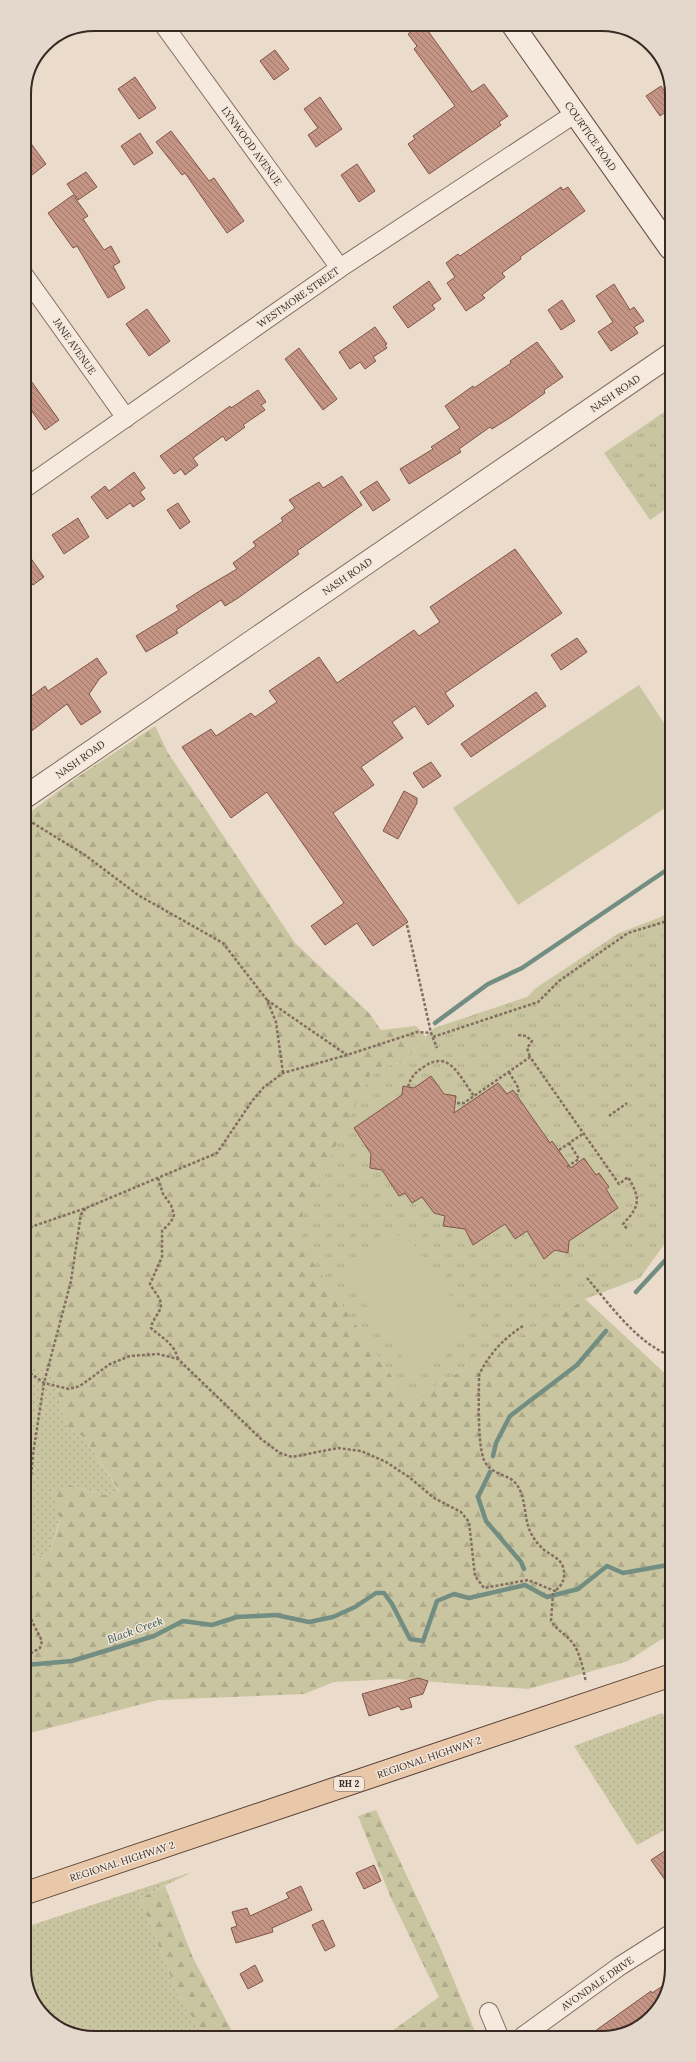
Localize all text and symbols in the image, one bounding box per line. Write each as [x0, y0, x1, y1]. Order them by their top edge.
street label: COURTICE ROAD [562, 99, 619, 174]
street label: LYNWOOD AVENUE [219, 104, 285, 188]
street label: WESTMORE STREET [255, 264, 342, 331]
street label: JANE AVENUE [50, 315, 99, 377]
street label: NASH ROAD [588, 372, 643, 415]
street label: NASH ROAD [320, 555, 375, 598]
street label: NASH ROAD [53, 738, 108, 781]
water label: Black Creek [105, 1613, 165, 1647]
street label: REGIONAL HIGHWAY 2 [375, 1733, 483, 1781]
road number: RH 2 [334, 1777, 364, 1791]
street label: REGIONAL HIGHWAY 2 [68, 1838, 176, 1885]
street label: AVONDALE DRIVE [558, 1954, 636, 2014]

